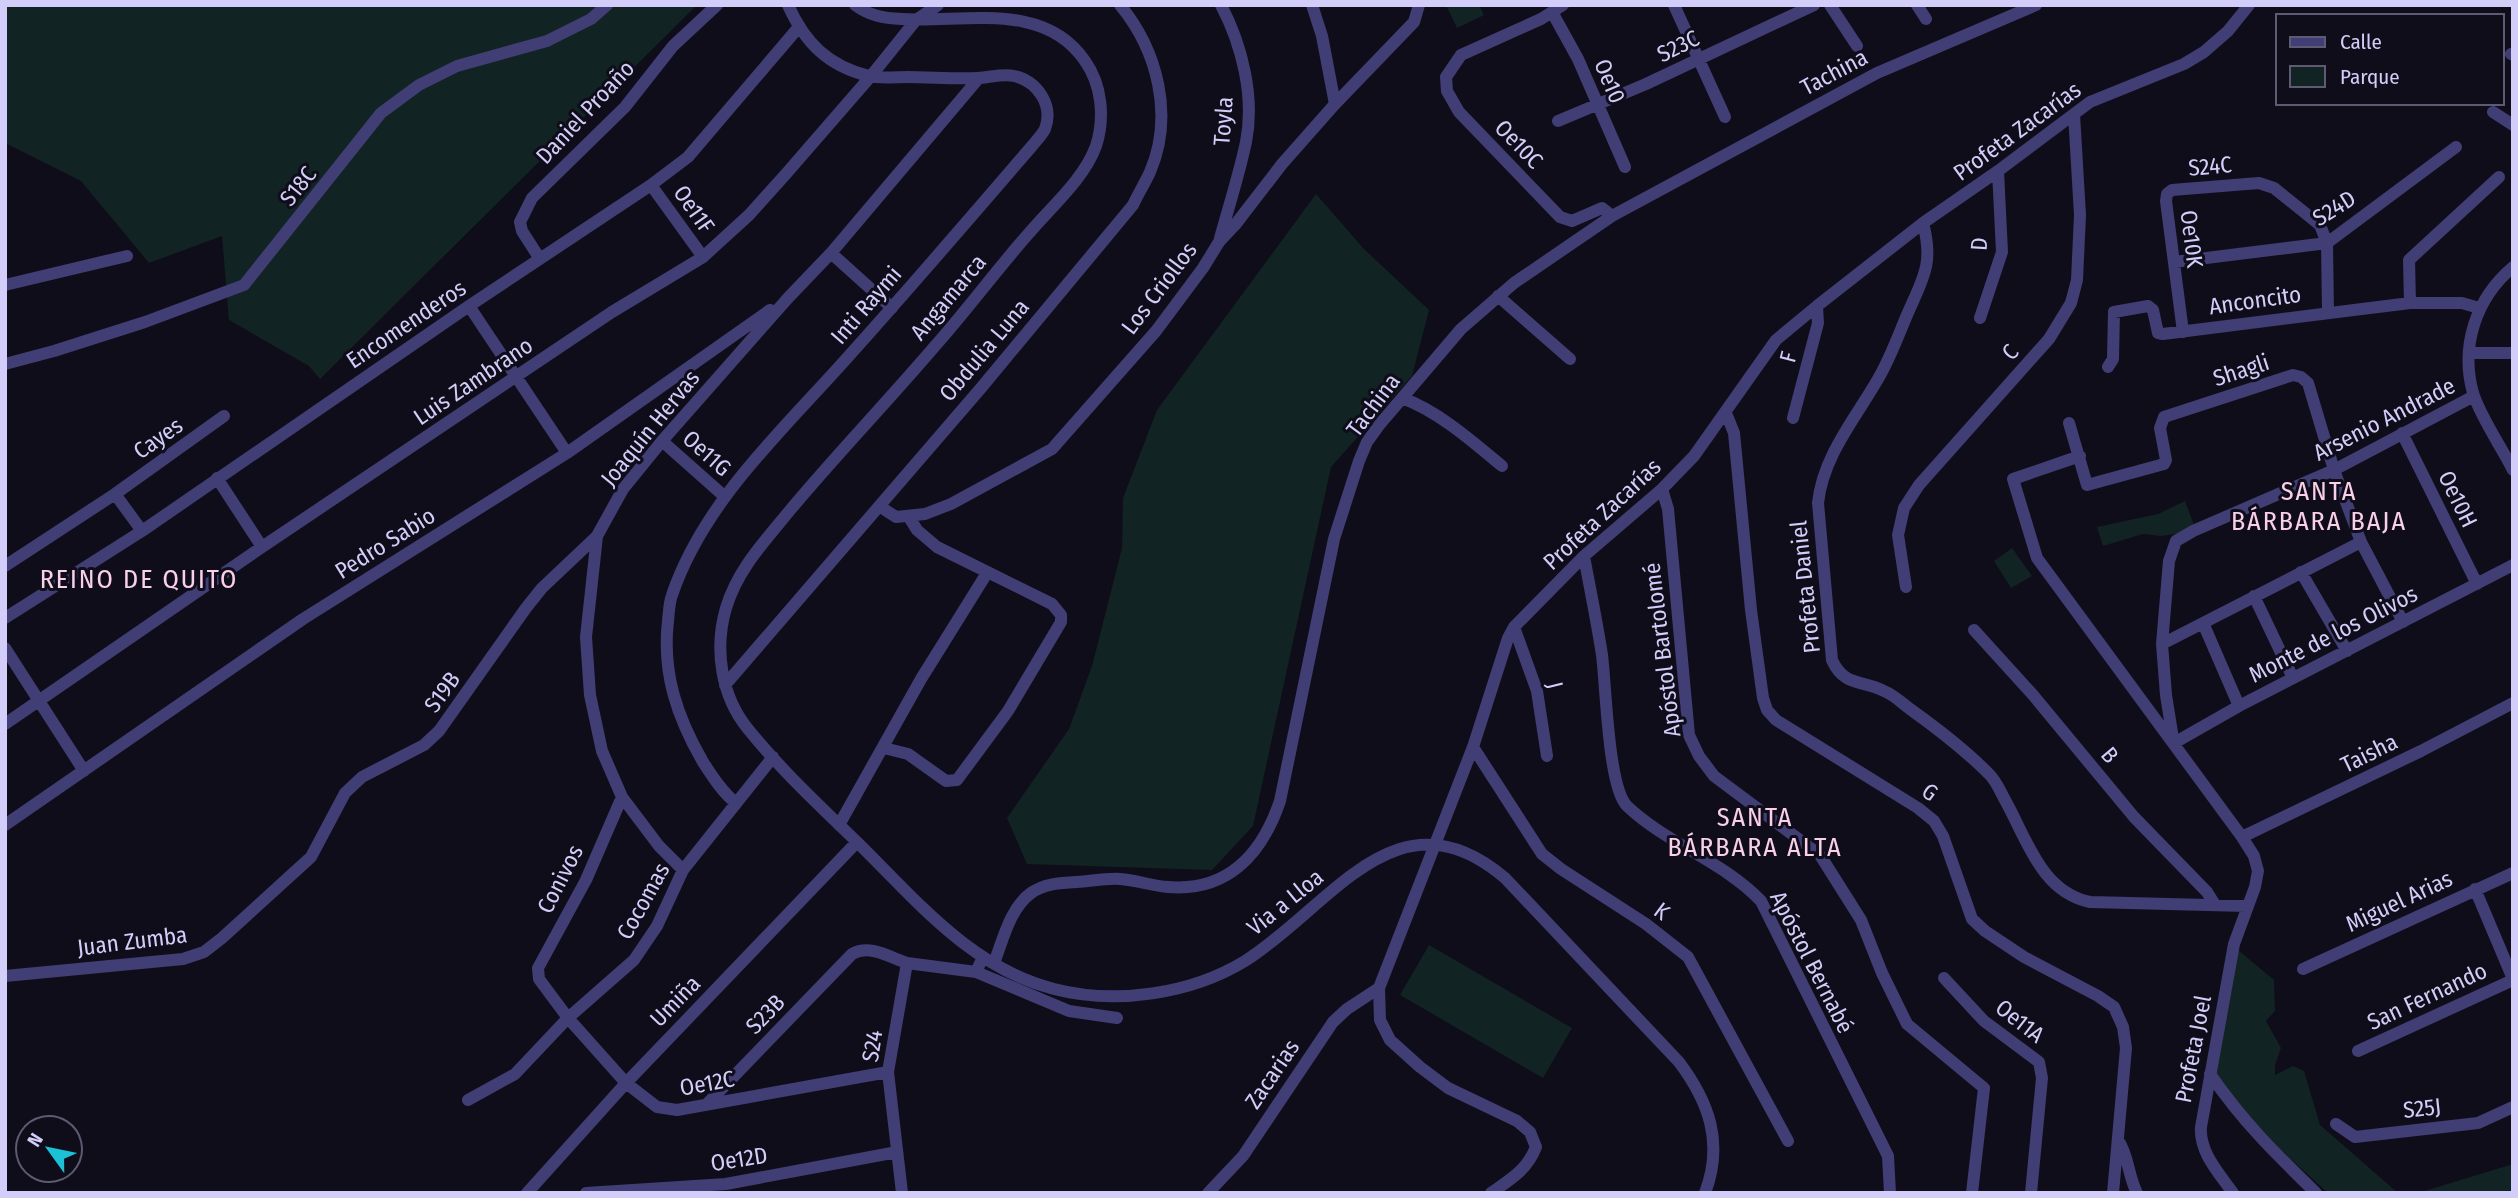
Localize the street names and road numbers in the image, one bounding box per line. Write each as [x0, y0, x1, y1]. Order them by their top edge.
street label: S23C [1652, 24, 1704, 68]
street label: Tachina [1796, 43, 1872, 101]
street label: Daniel Proaño [530, 54, 640, 170]
street label: Oe10 [1588, 55, 1632, 107]
street label: Profeta Zacarías [1948, 75, 2086, 187]
street label: Toyla [1207, 96, 1239, 146]
street label: Oe10C [1489, 114, 1549, 175]
street label: S24C [2187, 150, 2233, 182]
street label: S18C [274, 160, 323, 211]
street label: Oe11F [668, 180, 720, 238]
street label: S24D [2307, 184, 2361, 232]
street label: Oe10K [2175, 209, 2210, 270]
street label: Los Criollos [1115, 236, 1203, 340]
street label: D [1965, 236, 1993, 252]
street label: Angamarca [904, 249, 992, 345]
street label: Inti Raymi [825, 260, 907, 350]
street label: Encomenderos [341, 274, 471, 374]
street label: Anconcito [2207, 280, 2303, 320]
street label: Obdulia Luna [933, 293, 1035, 407]
street label: Luis Zambrano [408, 331, 538, 431]
street label: C [1996, 338, 2025, 366]
street label: Shagli [2209, 348, 2273, 392]
street label: F [1773, 349, 1803, 365]
street label: Joaquín Hervas [595, 364, 705, 492]
street label: Tachina [1340, 368, 1406, 442]
street label: Arsenio Andrade [2308, 371, 2460, 467]
street label: Cayes [128, 411, 188, 465]
street label: Oe11G [677, 424, 737, 482]
street label: Profeta Zacarías [1537, 452, 1667, 576]
street label: Oe10H [2432, 466, 2484, 532]
street label: Pedro Sabio [330, 501, 440, 585]
street label: Profeta Daniel [1784, 519, 1826, 655]
street label: Apóstol Bartolomé [1637, 561, 1687, 739]
street label: Monte de los Olivos [2244, 579, 2422, 689]
street label: S19B [418, 666, 466, 718]
street label: J [1541, 679, 1569, 691]
street label: Taisha [2336, 727, 2402, 779]
street label: B [2095, 741, 2125, 769]
street label: G [1916, 777, 1944, 807]
street label: Conivos [531, 840, 589, 918]
street label: Cocomas [611, 858, 676, 944]
street label: Via a Lloa [1241, 863, 1329, 941]
street label: Miguel Arias [2341, 864, 2457, 938]
street label: Apóstol Bernabé [1764, 886, 1860, 1038]
street label: K [1649, 896, 1676, 926]
street label: Juan Zumba [75, 920, 189, 962]
street label: San Fernando [2363, 956, 2491, 1036]
street label: Umiña [644, 970, 706, 1032]
street label: S23B [740, 988, 790, 1040]
street label: Oe11A [1990, 993, 2050, 1049]
street label: Profeta Joel [2169, 993, 2217, 1105]
street label: S24 [856, 1028, 888, 1064]
street label: Zacarias [1239, 1034, 1305, 1114]
street label: Oe12C [677, 1064, 737, 1102]
street label: S25J [2402, 1092, 2442, 1124]
street label: Oe12D [709, 1141, 769, 1177]

